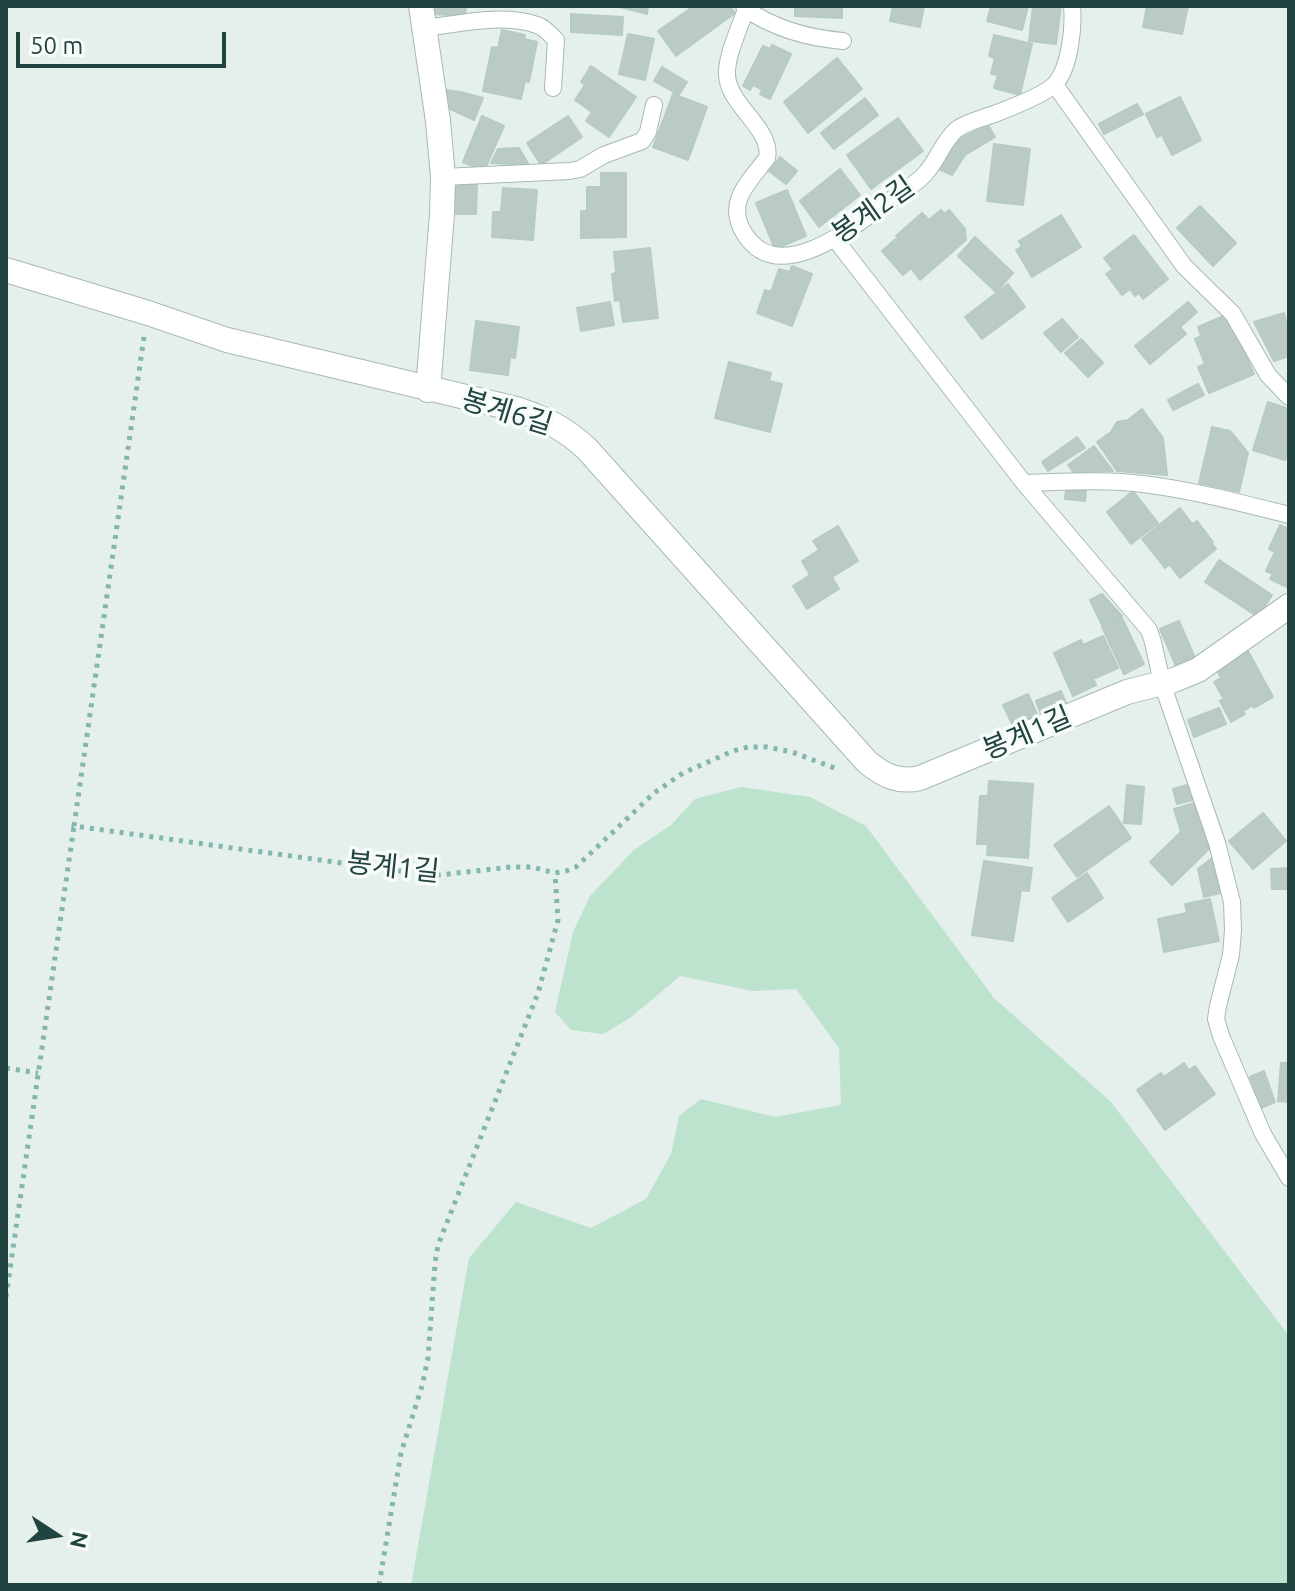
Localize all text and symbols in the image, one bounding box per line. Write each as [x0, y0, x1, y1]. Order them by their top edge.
scale bar [20, 16, 230, 66]
text: 50 m [30, 32, 83, 59]
street label: 봉계2길 [825, 170, 921, 250]
street label: 봉계6길 [458, 382, 556, 442]
street label: 봉계1길 [978, 699, 1076, 767]
street label: 봉계1길 [345, 845, 441, 889]
north arrow [16, 1495, 96, 1575]
text: N [66, 1529, 94, 1551]

